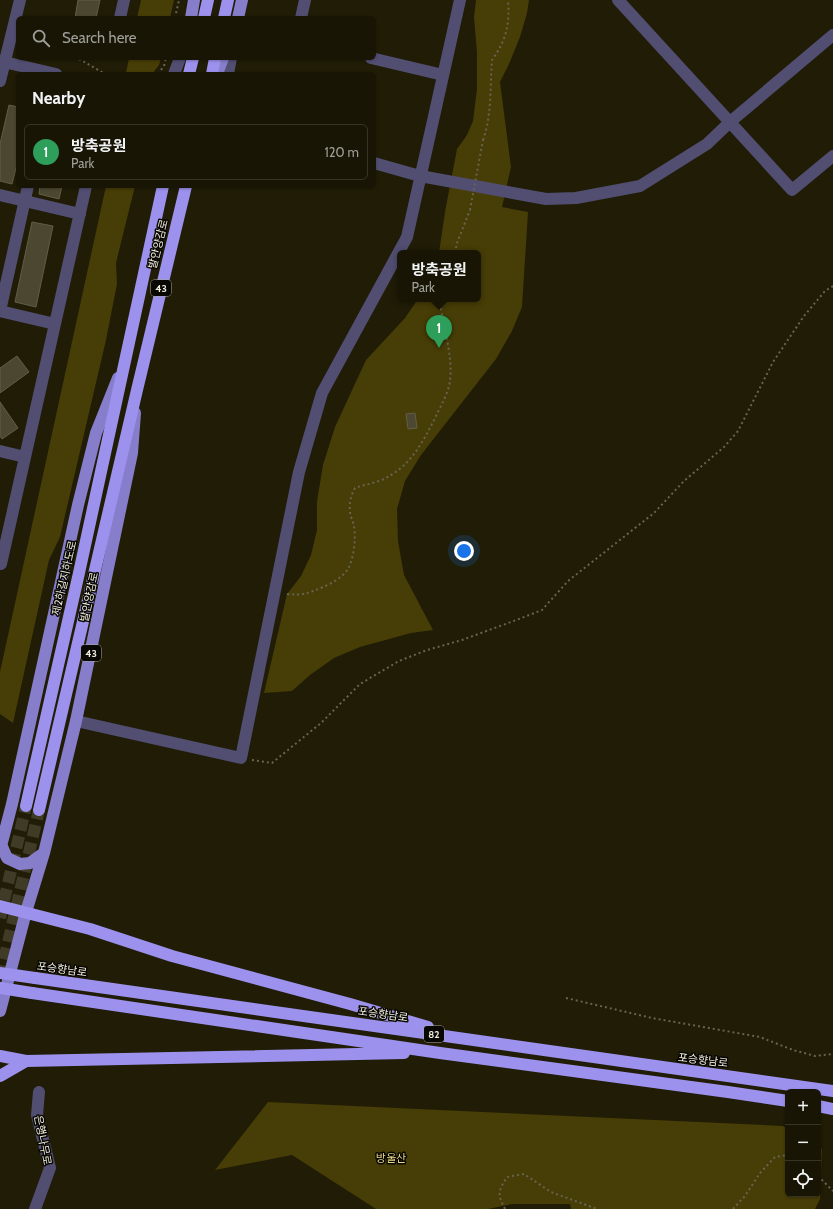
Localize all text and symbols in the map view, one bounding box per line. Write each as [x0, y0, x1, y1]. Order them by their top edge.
search box [16, 16, 376, 60]
icon: search [30, 27, 52, 49]
text: Search here [62, 29, 137, 47]
text: Nearby [32, 88, 85, 108]
text: 방축공원 [71, 137, 126, 155]
text: 1 [44, 144, 48, 160]
text: 120 m [325, 144, 359, 160]
text: Park [71, 155, 94, 171]
street label: 발안양감로 [145, 218, 171, 270]
popup [397, 250, 481, 302]
text: 방축공원 [411, 261, 467, 279]
text: Park [411, 279, 435, 295]
road number: 43 [151, 280, 171, 296]
pin: 1 [426, 315, 452, 348]
street label: 제2하길지하도로 [49, 539, 79, 617]
your location [454, 541, 474, 561]
street label: 발안양감로 [77, 571, 101, 623]
road number: 43 [81, 645, 101, 661]
street label: 포승향남로 [36, 959, 88, 979]
street label: 포승향남로 [357, 1004, 409, 1024]
road number: 82 [424, 1026, 444, 1042]
street label: 포승향남로 [677, 1050, 729, 1070]
map controls [785, 1089, 821, 1197]
button: + [785, 1089, 821, 1125]
street label: 은행나무로 [31, 1114, 55, 1166]
button: − [785, 1125, 821, 1161]
park label: 방울산 [376, 1151, 406, 1165]
button: locate [785, 1161, 821, 1197]

